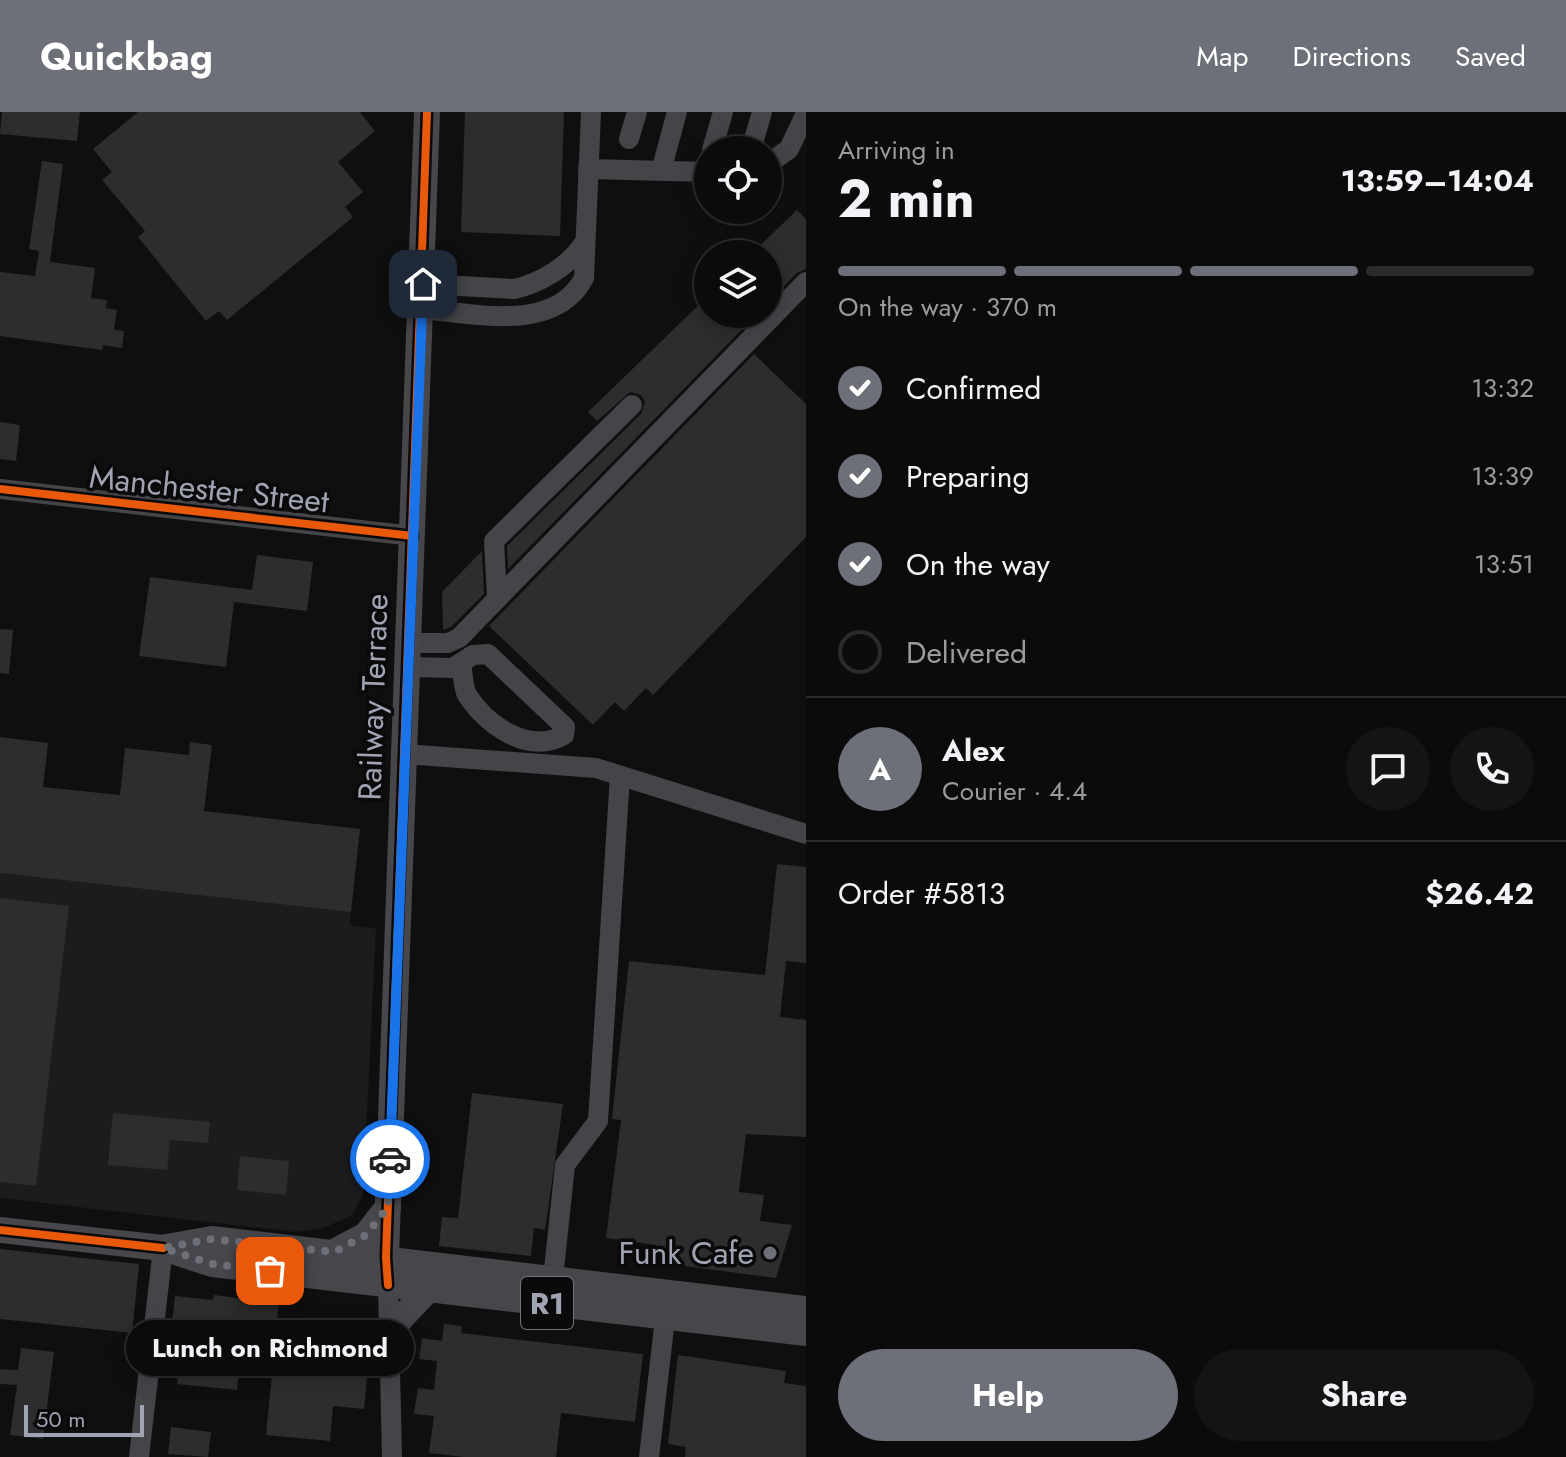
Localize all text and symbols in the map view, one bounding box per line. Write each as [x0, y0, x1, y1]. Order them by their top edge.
text: Quickbag [40, 29, 213, 84]
text: Map [1196, 36, 1248, 77]
text: Directions [1292, 36, 1411, 77]
text: Saved [1455, 36, 1526, 77]
text: Arriving in [838, 131, 955, 169]
map controls [694, 136, 782, 328]
button: locate [694, 136, 782, 224]
text: 13:59–14:04 [1341, 159, 1534, 202]
text: 2 min [838, 161, 975, 237]
button: layers [694, 240, 782, 328]
pin [389, 250, 457, 318]
icon: home [401, 262, 445, 306]
text: On the way · 370 m [838, 288, 1057, 326]
icon: check [838, 366, 882, 410]
text: Confirmed [906, 367, 1041, 410]
text: 13:32 [1471, 369, 1534, 407]
street label: Manchester Street [87, 454, 331, 524]
icon: check [838, 454, 882, 498]
text: Preparing [906, 455, 1030, 498]
text: 13:39 [1471, 457, 1534, 495]
icon: check [838, 542, 882, 586]
text: On the way [906, 543, 1050, 586]
text: 13:51 [1474, 545, 1534, 583]
street label: Railway Terrace [346, 593, 400, 801]
text: Delivered [906, 631, 1027, 674]
button: chat [1346, 727, 1430, 811]
button: phone [1450, 727, 1534, 811]
text: Alex [942, 729, 1005, 772]
text: A [869, 748, 891, 791]
text: Courier · 4.4 [942, 772, 1087, 810]
text: Order #5813 [838, 872, 1005, 915]
text: $26.42 [1425, 872, 1534, 915]
courier [350, 1119, 430, 1199]
icon: car [368, 1137, 412, 1181]
place label: Funk Cafe [618, 1230, 754, 1276]
pin [236, 1237, 304, 1305]
marker: Funk Cafe [761, 1244, 779, 1262]
icon: bag [248, 1249, 292, 1293]
road number: R1 [521, 1277, 573, 1329]
callout: Lunch on Richmond [126, 1319, 414, 1375]
text: Lunch on Richmond [152, 1329, 388, 1367]
button: Help [838, 1349, 1178, 1441]
button: Share [1194, 1349, 1534, 1441]
scale bar [24, 1401, 144, 1437]
text: 50 m [36, 1403, 85, 1435]

